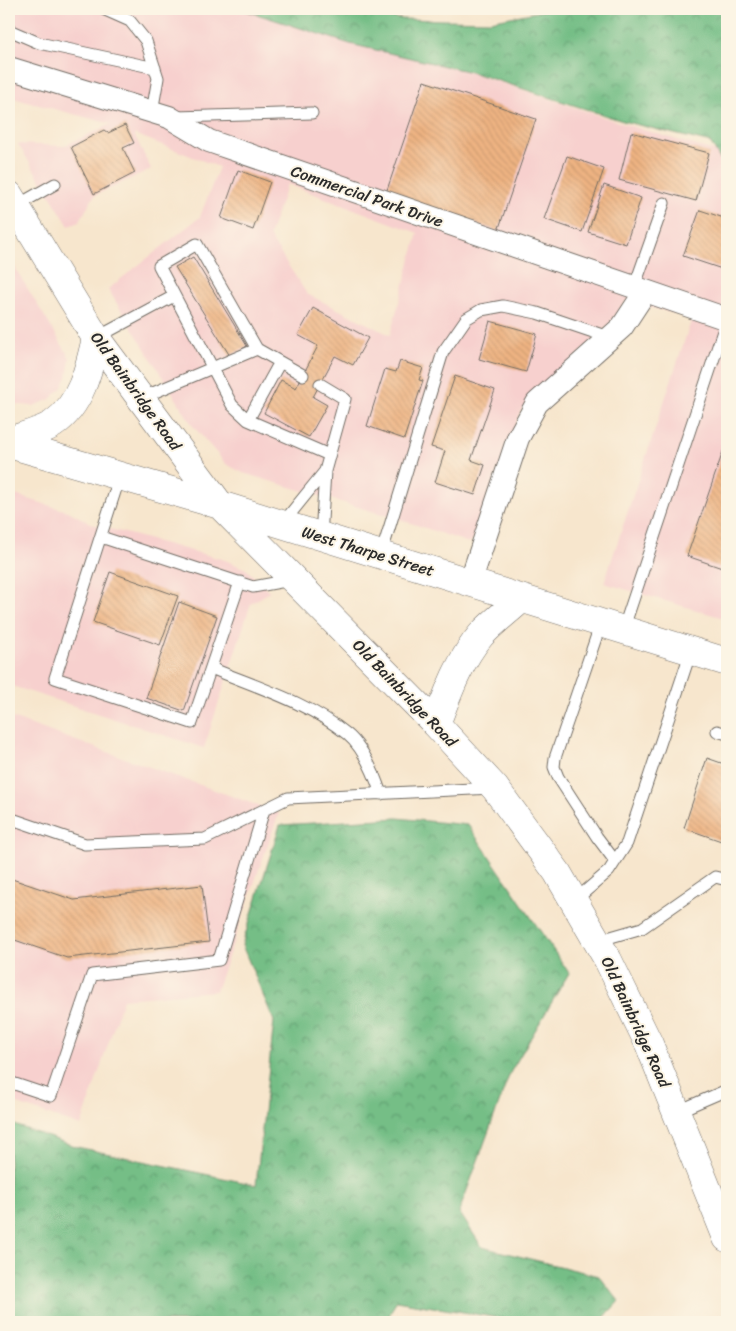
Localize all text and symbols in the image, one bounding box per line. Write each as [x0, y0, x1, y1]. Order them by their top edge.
street label: Commercial Park Drive [287, 156, 447, 236]
street label: Old Bainbridge Road [83, 325, 190, 458]
street label: West Tharpe Street [298, 517, 438, 585]
street label: Old Bainbridge Road [345, 632, 466, 755]
street label: Old Bainbridge Road [593, 952, 680, 1094]

